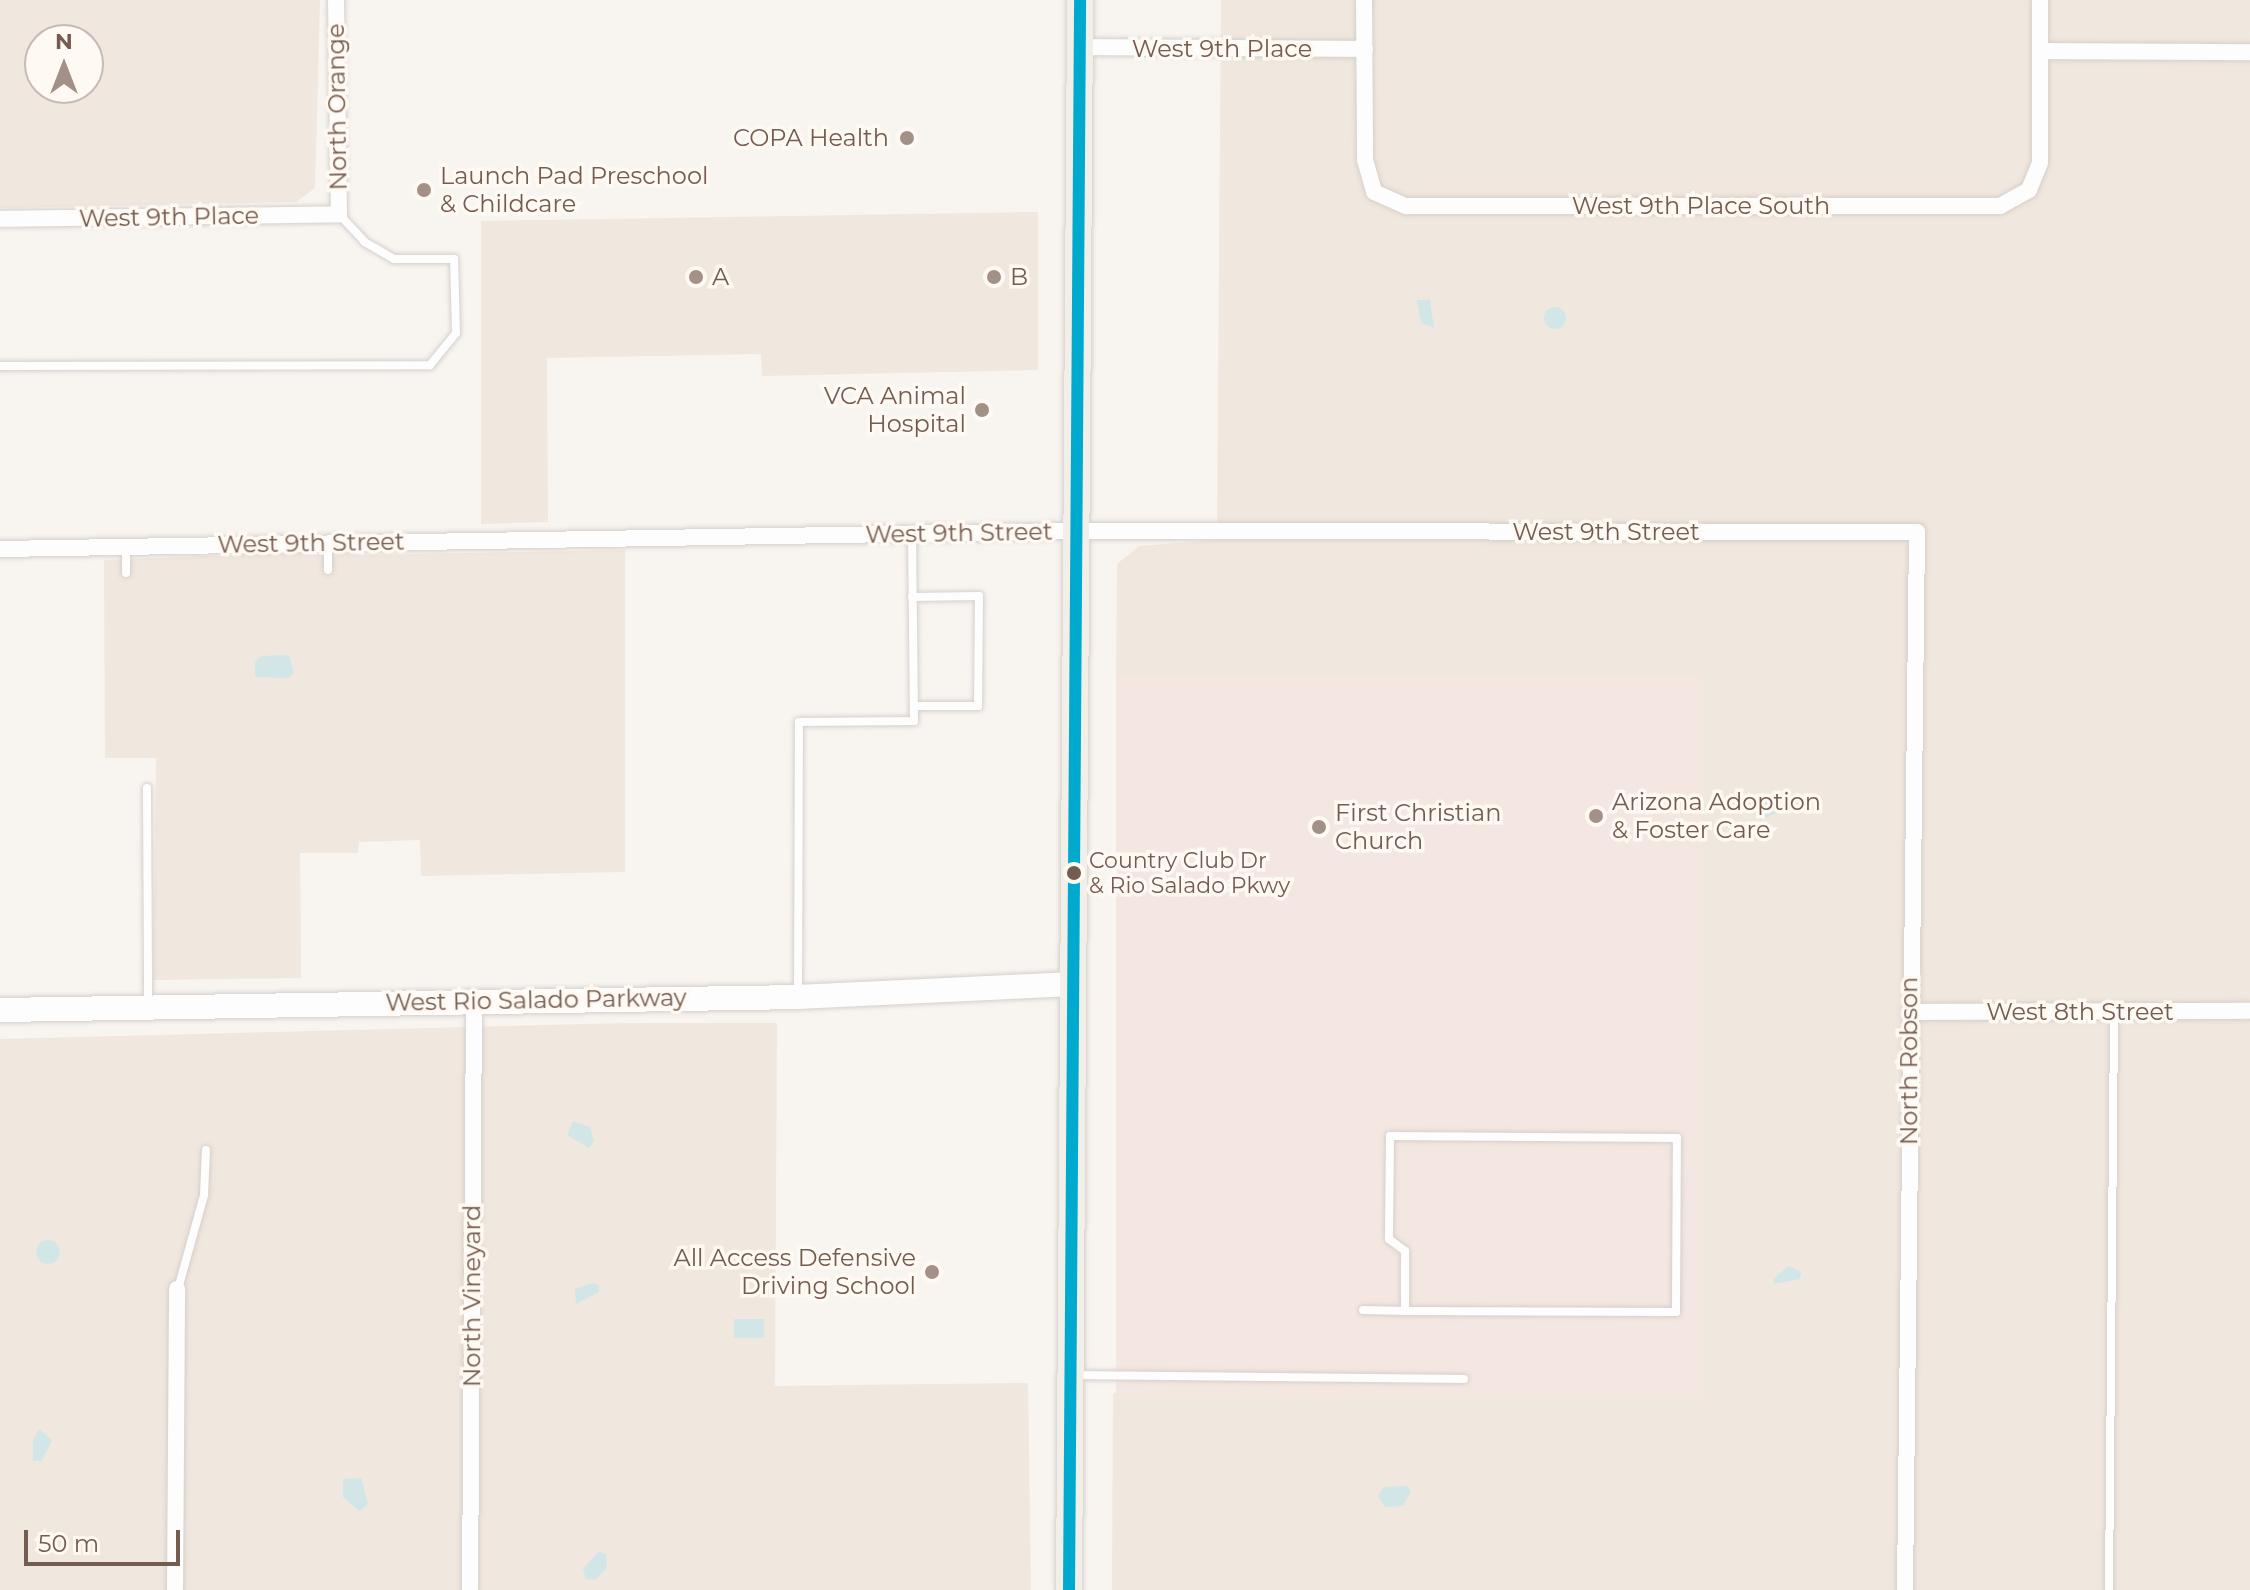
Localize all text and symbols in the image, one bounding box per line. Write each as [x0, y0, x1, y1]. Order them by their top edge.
street label: North Orange [321, 23, 353, 191]
north arrow [24, 24, 104, 104]
text: N [55, 28, 73, 55]
street label: West 9th Place [1132, 35, 1312, 63]
place label: COPA Health [733, 124, 889, 152]
marker: COPA Health [896, 127, 918, 149]
place label: Launch Pad Preschool & Childcare [440, 162, 708, 218]
marker: Launch Pad Preschool & Childcare [415, 181, 433, 199]
street label: West 9th Place South [1572, 192, 1830, 220]
street label: West 9th Place [79, 201, 259, 233]
place label: A [712, 263, 729, 291]
place label: B [1010, 263, 1028, 291]
marker: A [687, 268, 705, 286]
marker: B [985, 268, 1003, 286]
place label: VCA Animal Hospital [824, 382, 966, 438]
marker: VCA Animal Hospital [973, 401, 991, 419]
street label: West 9th Street [865, 517, 1053, 549]
street label: West 9th Street [1512, 518, 1700, 546]
street label: West 9th Street [217, 527, 405, 559]
place label: Arizona Adoption & Foster Care [1612, 788, 1821, 844]
place label: First Christian Church [1335, 799, 1501, 855]
marker: Arizona Adoption & Foster Care [1587, 807, 1605, 825]
marker: First Christian Church [1310, 818, 1328, 836]
place label: Country Club Dr & Rio Salado Pkwy [1089, 847, 1290, 898]
marker: Country Club Dr & Rio Salado Pkwy [1066, 865, 1082, 881]
street label: North Robson [1895, 977, 1923, 1145]
street label: West Rio Salado Parkway [385, 983, 687, 1017]
street label: West 8th Street [1986, 998, 2174, 1026]
street label: North Vineyard [458, 1205, 486, 1387]
place label: All Access Defensive Driving School [673, 1244, 916, 1300]
marker: All Access Defensive Driving School [923, 1263, 941, 1281]
scale bar [28, 1514, 184, 1564]
text: 50 m [38, 1529, 99, 1558]

